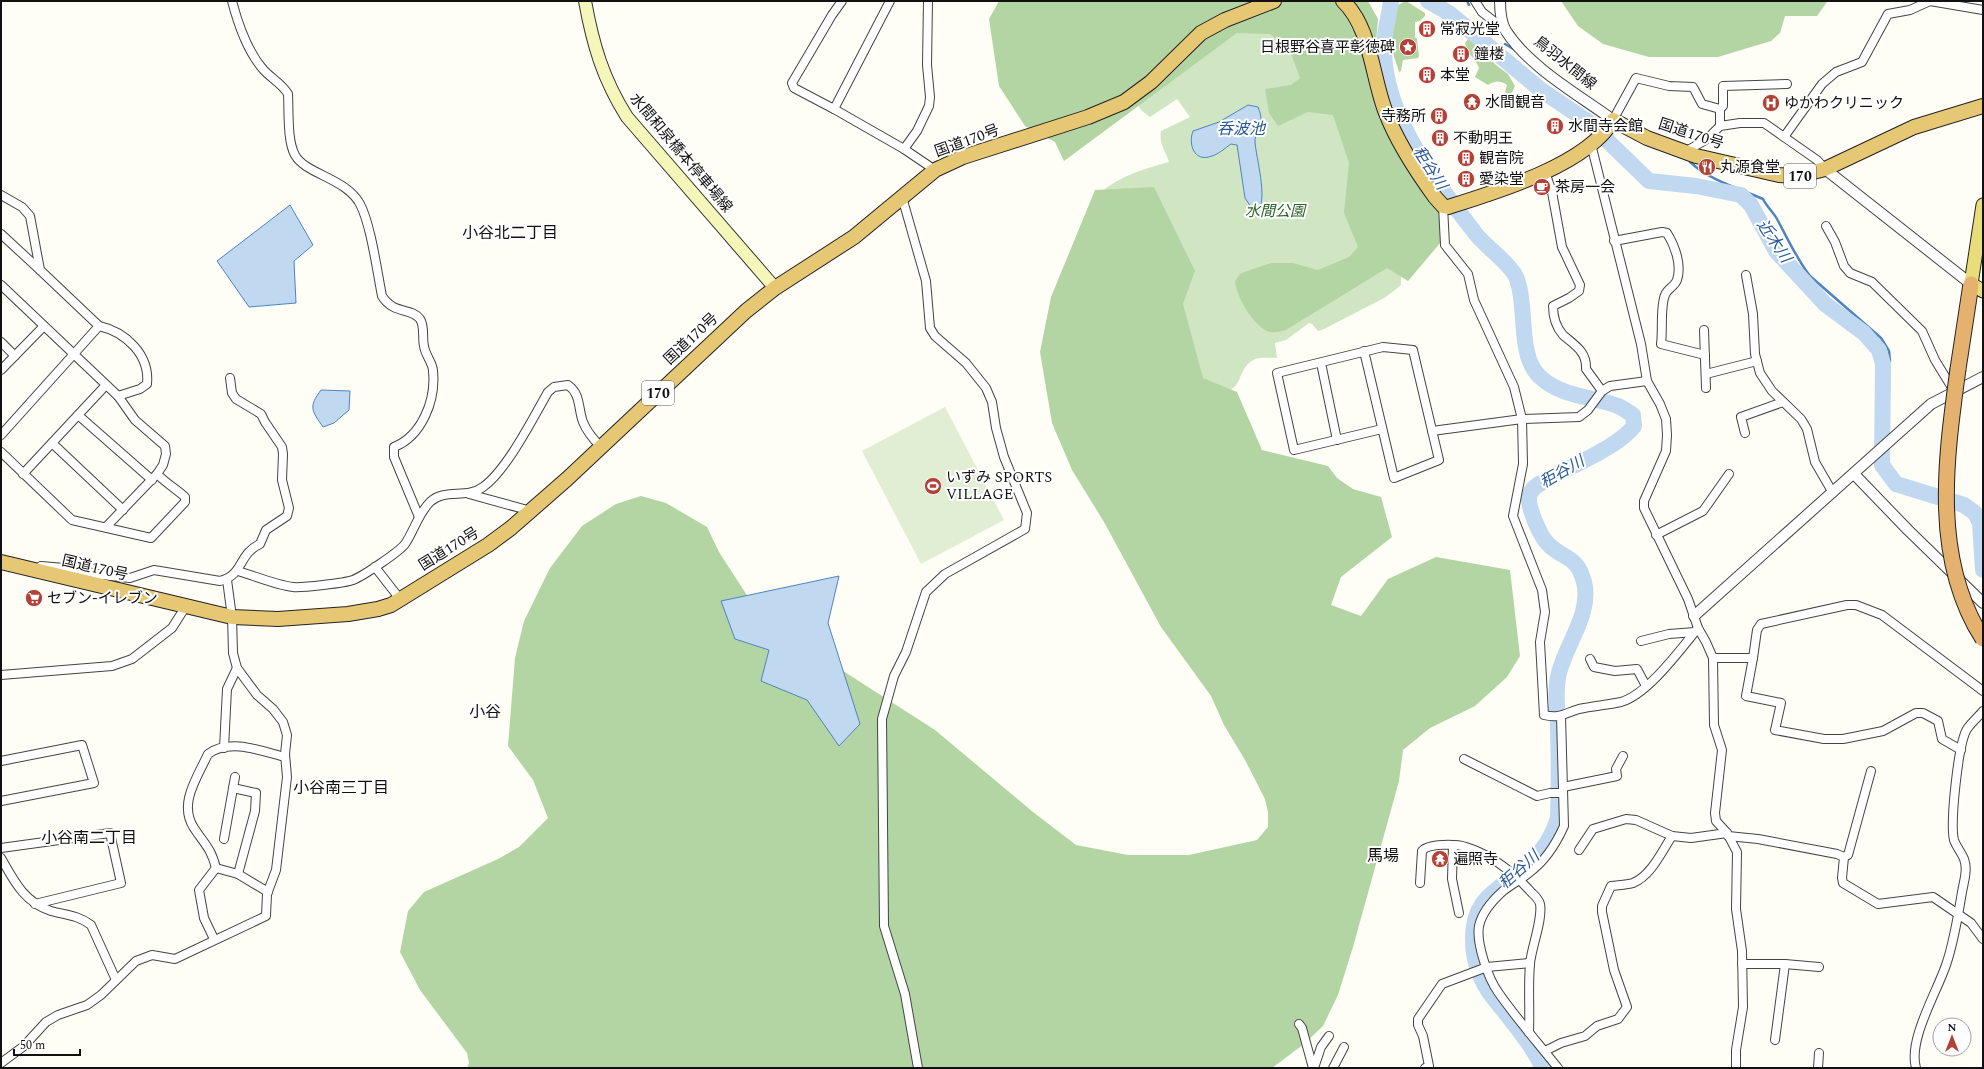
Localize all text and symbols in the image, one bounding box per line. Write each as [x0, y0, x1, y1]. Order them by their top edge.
place label: 常寂光堂 [1440, 18, 1500, 41]
building icon: 常寂光堂 [1417, 19, 1437, 39]
street label: 鳥羽水間線 [1529, 30, 1601, 96]
place label: 日根野谷喜平彰徳碑 [1260, 36, 1395, 59]
place icon: 日根野谷喜平彰徳碑 [1398, 37, 1418, 57]
place label: 鐘楼 [1474, 43, 1504, 66]
building icon: 鐘楼 [1451, 44, 1471, 64]
place label: 本堂 [1440, 64, 1470, 87]
building icon: 本堂 [1417, 65, 1437, 85]
street label: 水間和泉橋本停車場線 [624, 88, 738, 218]
place label: 水間観音 [1485, 91, 1545, 114]
temple icon: 水間観音 [1462, 92, 1482, 112]
place label: ゆかわクリニック [1784, 92, 1904, 115]
hospital icon: ゆかわクリニック [1761, 93, 1781, 113]
place label: 寺務所 [1381, 105, 1426, 128]
building icon: 寺務所 [1429, 106, 1449, 126]
street label: 国道170号 [1655, 113, 1727, 155]
place label: 水間寺会館 [1568, 115, 1643, 138]
building icon: 水間寺会館 [1545, 116, 1565, 136]
water label: 呑波池 [1217, 117, 1267, 141]
street label: 国道170号 [931, 119, 1003, 163]
place label: 不動明王 [1453, 127, 1513, 150]
building icon: 不動明王 [1430, 128, 1450, 148]
water label: 秬谷川 [1407, 141, 1454, 196]
place label: 観音院 [1479, 147, 1524, 170]
building icon: 観音院 [1456, 148, 1476, 168]
place label: 丸源食堂 [1720, 156, 1780, 179]
restaurant icon: 丸源食堂 [1697, 157, 1717, 177]
road number: 170 [1784, 164, 1816, 188]
place label: 愛染堂 [1479, 168, 1524, 191]
building icon: 愛染堂 [1456, 169, 1476, 189]
place label: 茶房一会 [1555, 176, 1615, 199]
cafe icon: 茶房一会 [1532, 177, 1552, 197]
park label: 水間公園 [1245, 200, 1307, 223]
water label: 近木川 [1751, 214, 1798, 269]
district label: 小谷北二丁目 [462, 221, 558, 245]
street label: 国道170号 [658, 308, 724, 370]
road number: 170 [642, 381, 674, 405]
water label: 秬谷川 [1535, 449, 1591, 494]
place label: いずみ SPORTS VILLAGE [946, 466, 1052, 506]
sports icon: いずみ SPORTS VILLAGE [923, 476, 943, 496]
street label: 国道170号 [414, 521, 484, 577]
street label: 国道170号 [60, 549, 130, 587]
place label: セブン-イレブン [47, 587, 158, 610]
supermarket icon: セブン-イレブン [24, 588, 44, 608]
district label: 小谷 [469, 700, 501, 724]
district label: 小谷南三丁目 [293, 776, 389, 800]
district label: 小谷南二丁目 [41, 826, 137, 850]
district label: 馬場 [1367, 844, 1399, 868]
water label: 秬谷川 [1493, 844, 1546, 895]
place label: 遍照寺 [1453, 848, 1498, 871]
temple icon: 遍照寺 [1430, 849, 1450, 869]
north arrow [1932, 1017, 1972, 1057]
text: N [1948, 1019, 1957, 1036]
scale bar [14, 1031, 80, 1057]
text: 50 m [20, 1036, 45, 1055]

